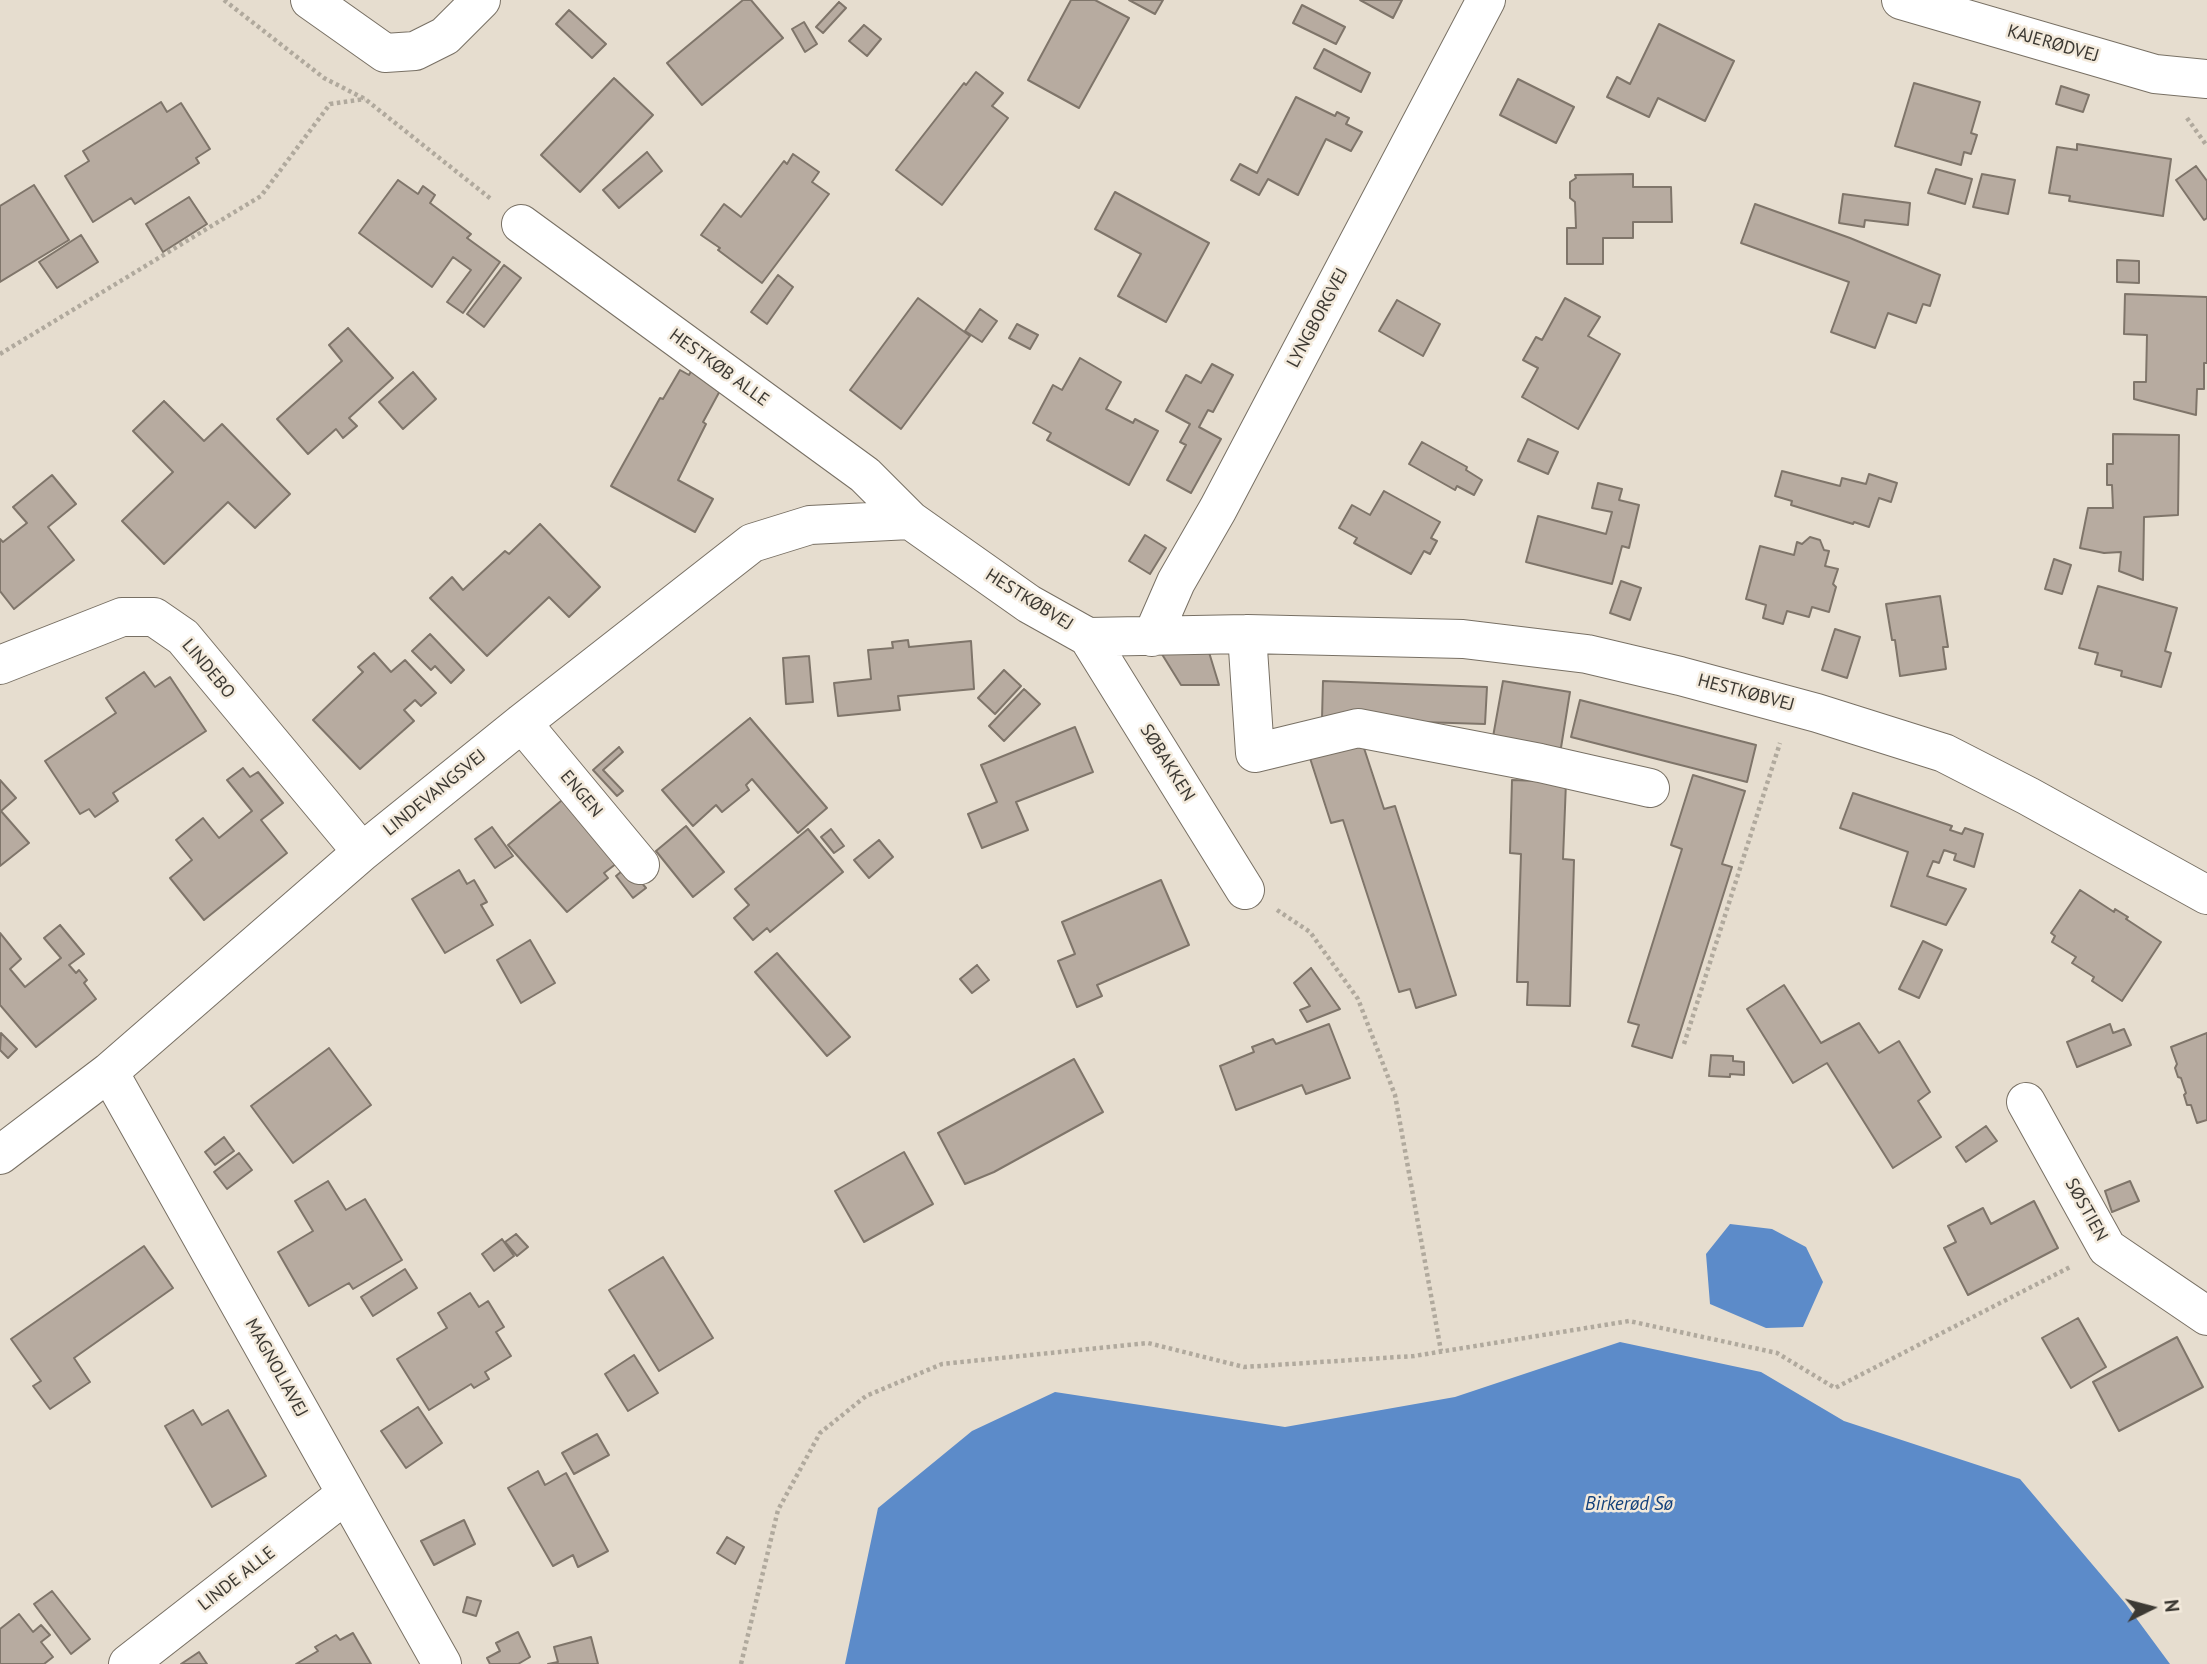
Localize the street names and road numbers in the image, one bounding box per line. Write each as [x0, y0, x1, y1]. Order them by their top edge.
street label: KAJERØDVEJ [2005, 21, 2101, 67]
street label: LYNGBORGVEJ [1283, 265, 1353, 371]
street label: HESTKØB ALLE [665, 325, 773, 411]
street label: HESTKØBVEJ [981, 565, 1077, 635]
street label: LINDEBO [177, 635, 239, 703]
street label: HESTKØBVEJ [1695, 670, 1797, 716]
street label: SØBAKKEN [1135, 721, 1199, 805]
street label: LINDEVANGSVEJ [379, 745, 491, 841]
street label: ENGEN [555, 766, 607, 822]
street label: SØSTIEN [2060, 1175, 2112, 1245]
street label: MAGNOLIAVEJ [240, 1315, 312, 1421]
street label: LINDE ALLE [194, 1542, 280, 1616]

